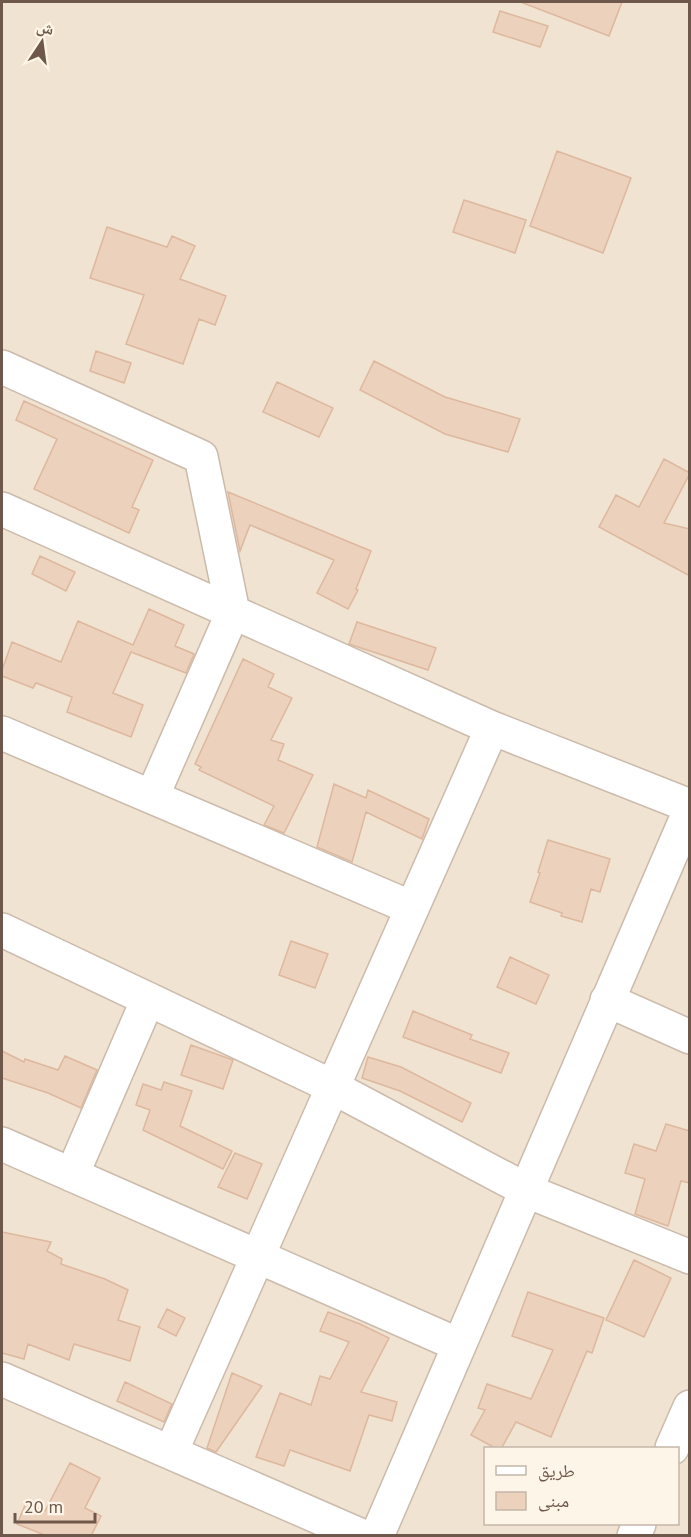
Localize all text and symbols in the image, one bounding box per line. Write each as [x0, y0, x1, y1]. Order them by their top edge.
north arrow [12, 12, 72, 72]
text: ش [35, 16, 56, 39]
legend [484, 1447, 679, 1525]
text: طريق [538, 1459, 575, 1482]
scale bar [15, 1486, 94, 1524]
text: مبنى [538, 1489, 569, 1512]
text: 20 m [24, 1495, 63, 1518]

